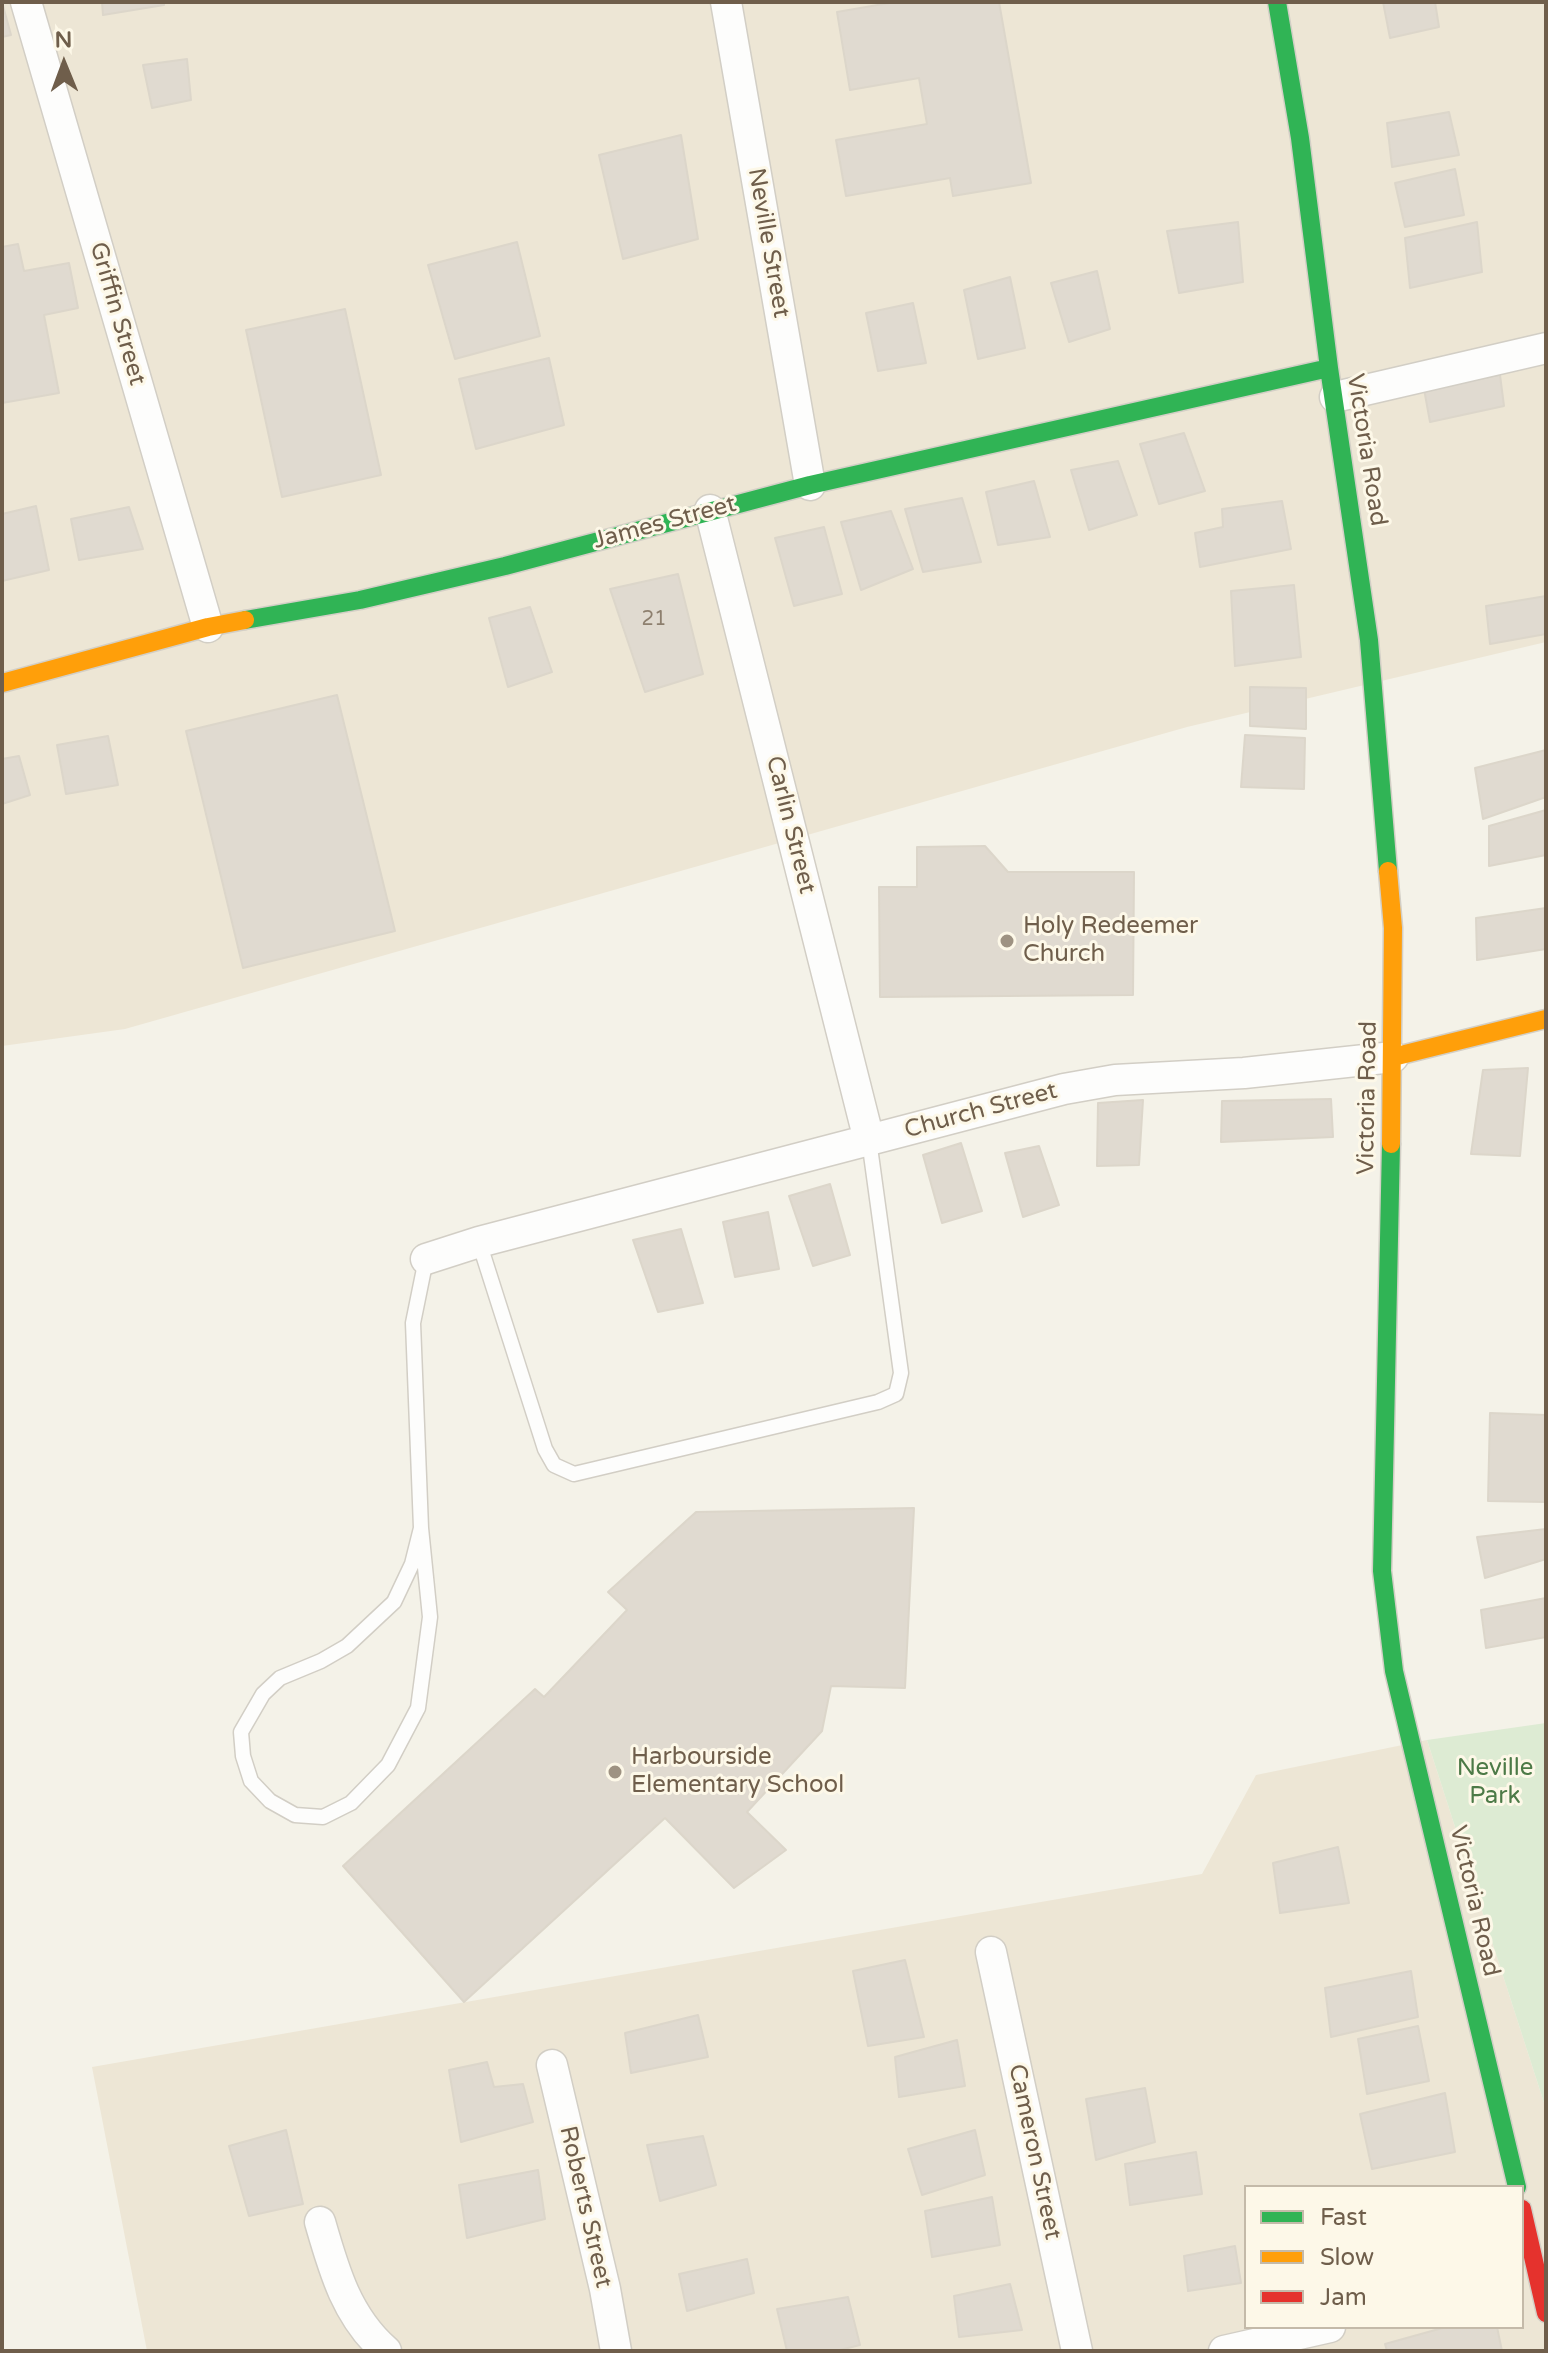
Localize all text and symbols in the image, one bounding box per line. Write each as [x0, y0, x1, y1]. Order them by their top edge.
north arrow [24, 24, 104, 104]
text: N [55, 27, 73, 53]
street label: Neville Street [741, 166, 795, 320]
street label: Griffin Street [83, 239, 151, 389]
street label: Victoria Road [1340, 372, 1392, 528]
street label: James Street [590, 490, 740, 556]
house number: 21 [641, 608, 667, 632]
street label: Carlin Street [759, 753, 821, 897]
place label: Holy Redeemer Church [1023, 913, 1198, 969]
marker: Holy Redeemer Church [998, 932, 1016, 950]
street label: Victoria Road [1352, 1021, 1384, 1175]
street label: Church Street [902, 1077, 1060, 1145]
place label: Harbourside Elementary School [631, 1744, 844, 1800]
park label: Neville Park [1457, 1755, 1533, 1811]
marker: Harbourside Elementary School [606, 1763, 624, 1781]
street label: Victoria Road [1443, 1823, 1505, 1979]
street label: Cameron Street [1001, 2062, 1067, 2242]
street label: Roberts Street [552, 2123, 618, 2291]
legend [1244, 2185, 1524, 2329]
text: Fast [1320, 2203, 1367, 2232]
text: Slow [1320, 2243, 1374, 2272]
text: Jam [1320, 2283, 1367, 2312]

